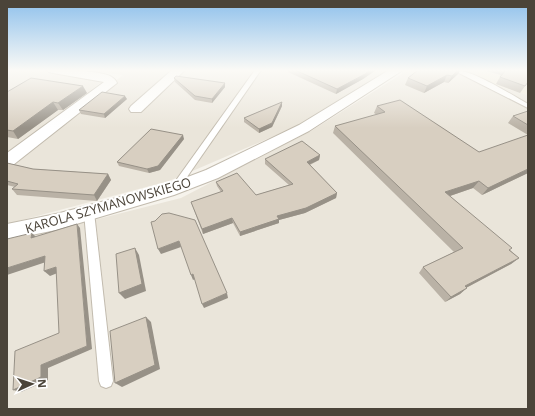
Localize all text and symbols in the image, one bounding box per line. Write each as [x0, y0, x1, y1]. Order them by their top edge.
street label: KAROLA SZYMANOWSKIEGO [23, 173, 193, 237]
north arrow [12, 364, 52, 404]
text: N [35, 379, 50, 388]

